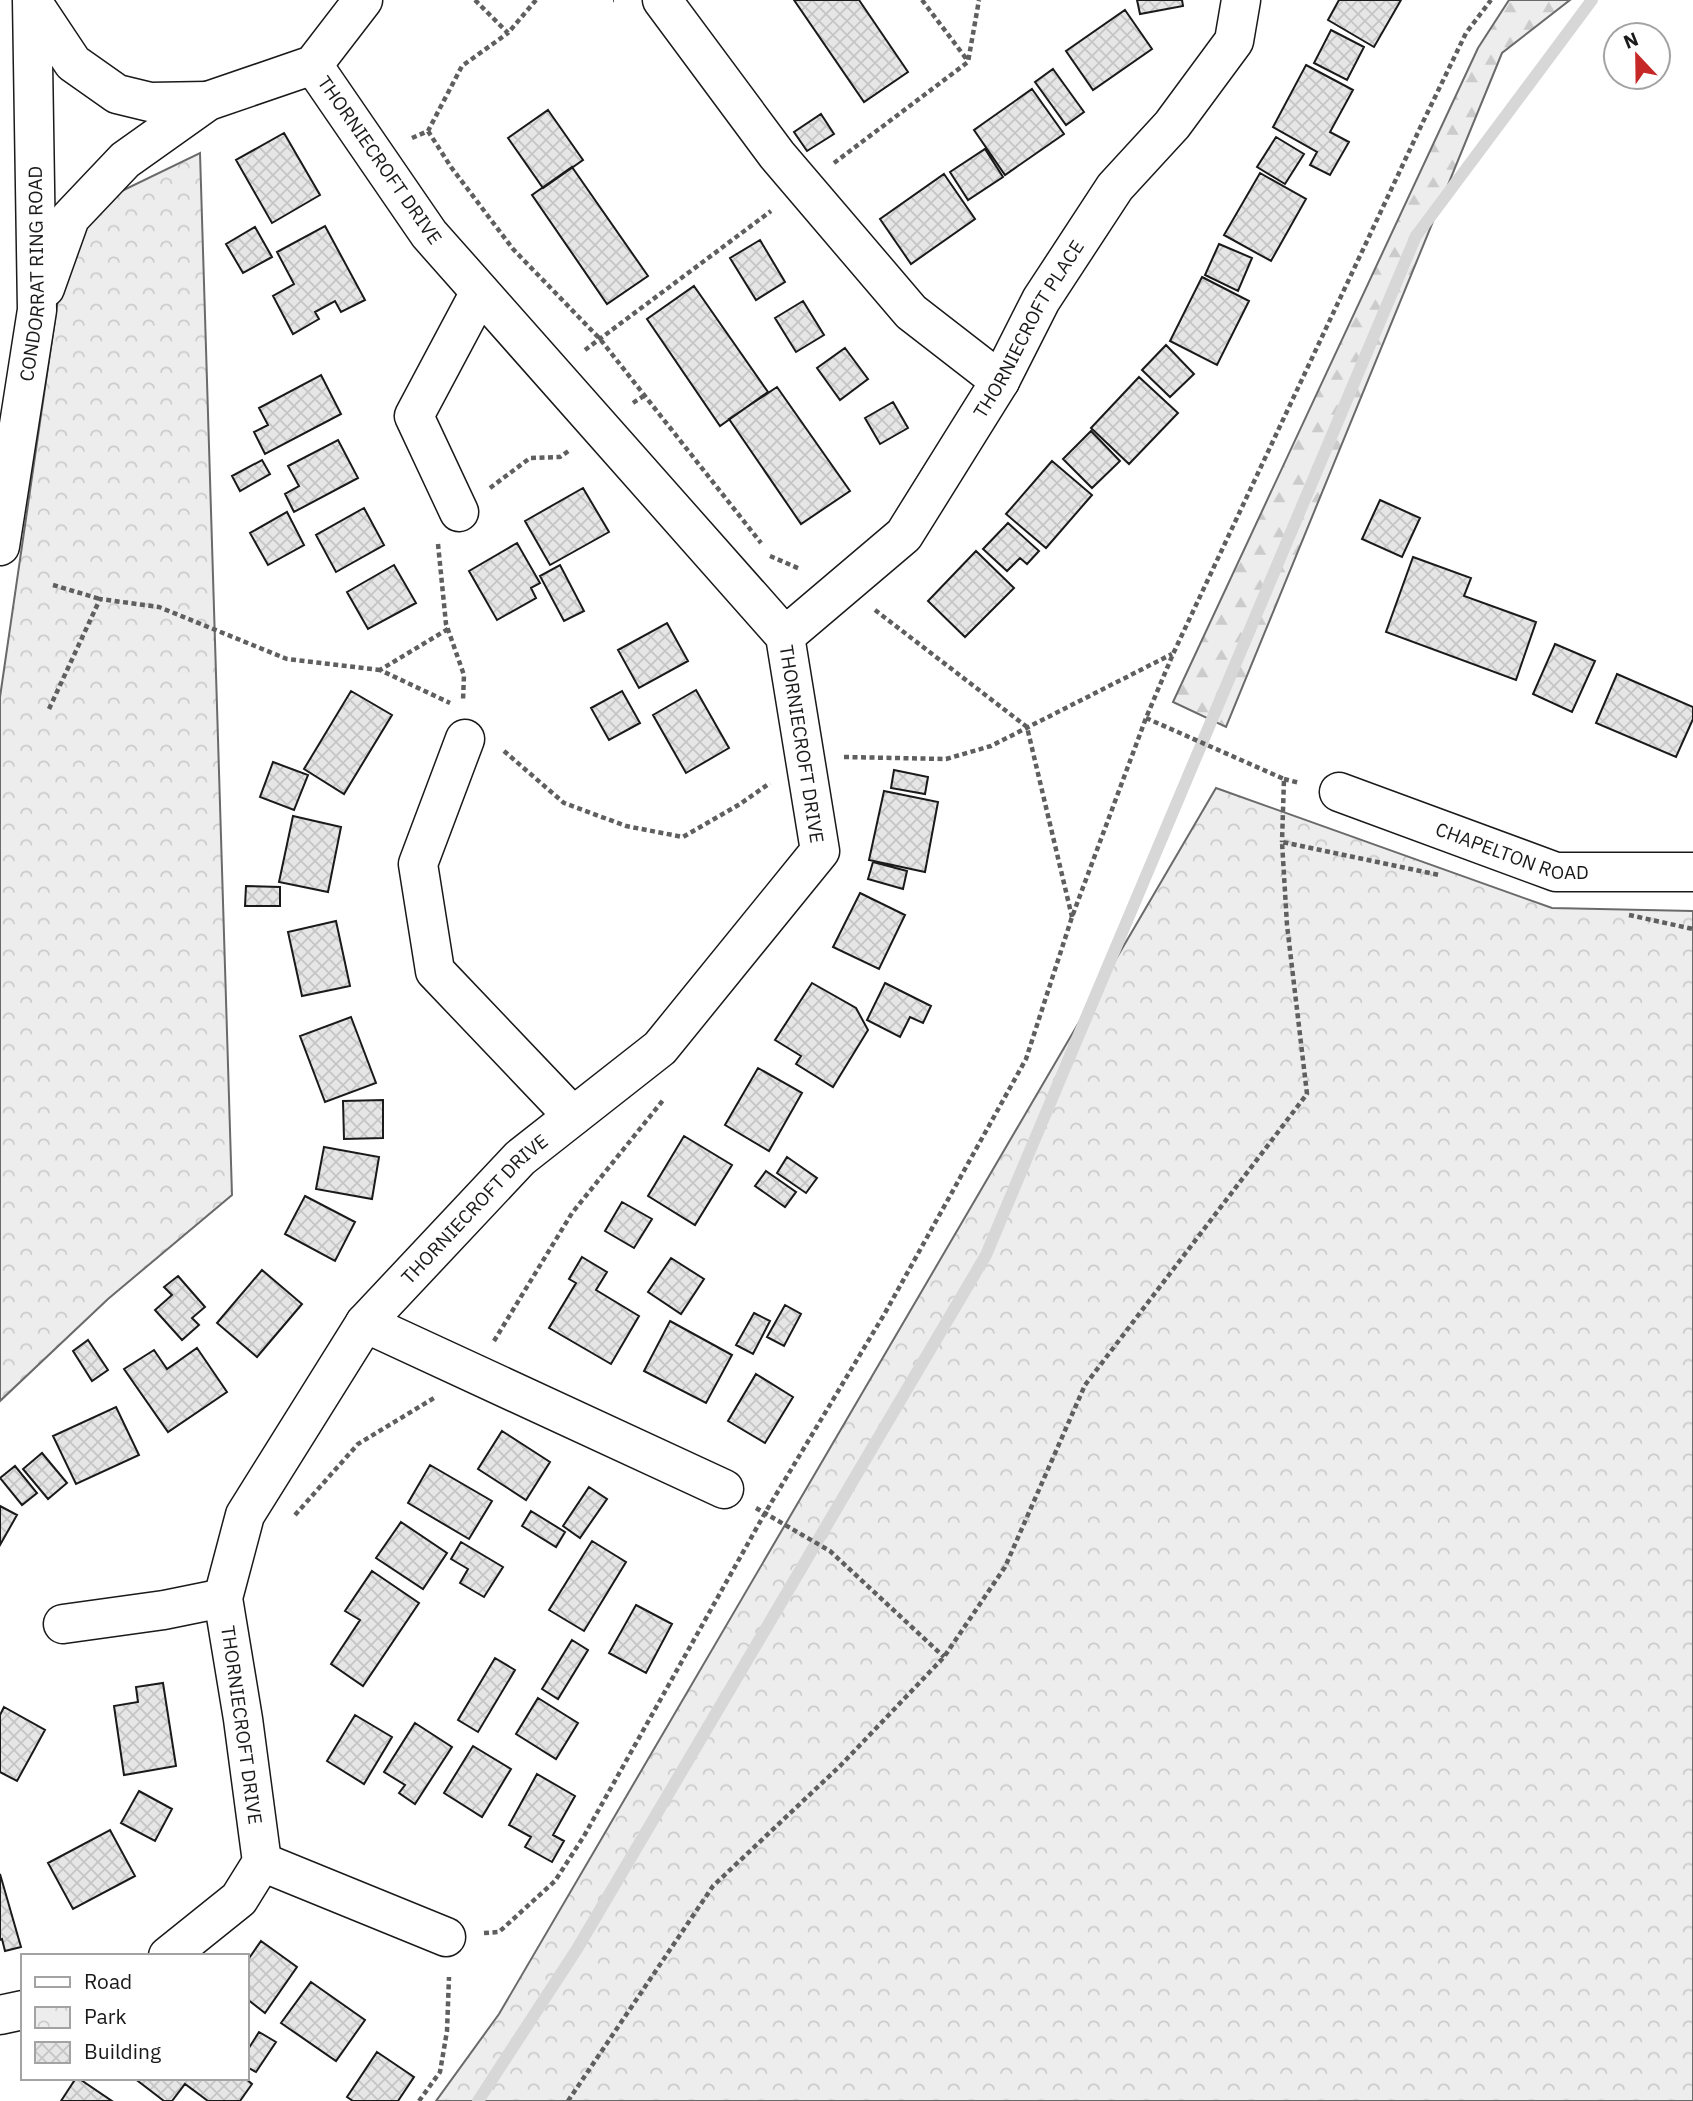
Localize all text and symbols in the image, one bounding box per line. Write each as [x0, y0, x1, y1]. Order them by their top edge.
north arrow [1602, 21, 1672, 91]
text: N [1620, 27, 1642, 54]
street label: THORNIECROFT DRIVE [313, 71, 447, 249]
street label: CONDORRAT RING ROAD [14, 166, 50, 383]
street label: THORNIECROFT PLACE [968, 235, 1089, 422]
street label: THORNIECROFT DRIVE [774, 643, 830, 845]
street label: CHAPELTON ROAD [1432, 817, 1589, 884]
street label: THORNIECROFT DRIVE [396, 1129, 553, 1289]
street label: THORNIECROFT DRIVE [216, 1624, 268, 1826]
legend [21, 1954, 248, 2080]
text: Road [84, 1967, 132, 1995]
text: Park [84, 2002, 127, 2030]
text: Building [84, 2037, 161, 2065]

